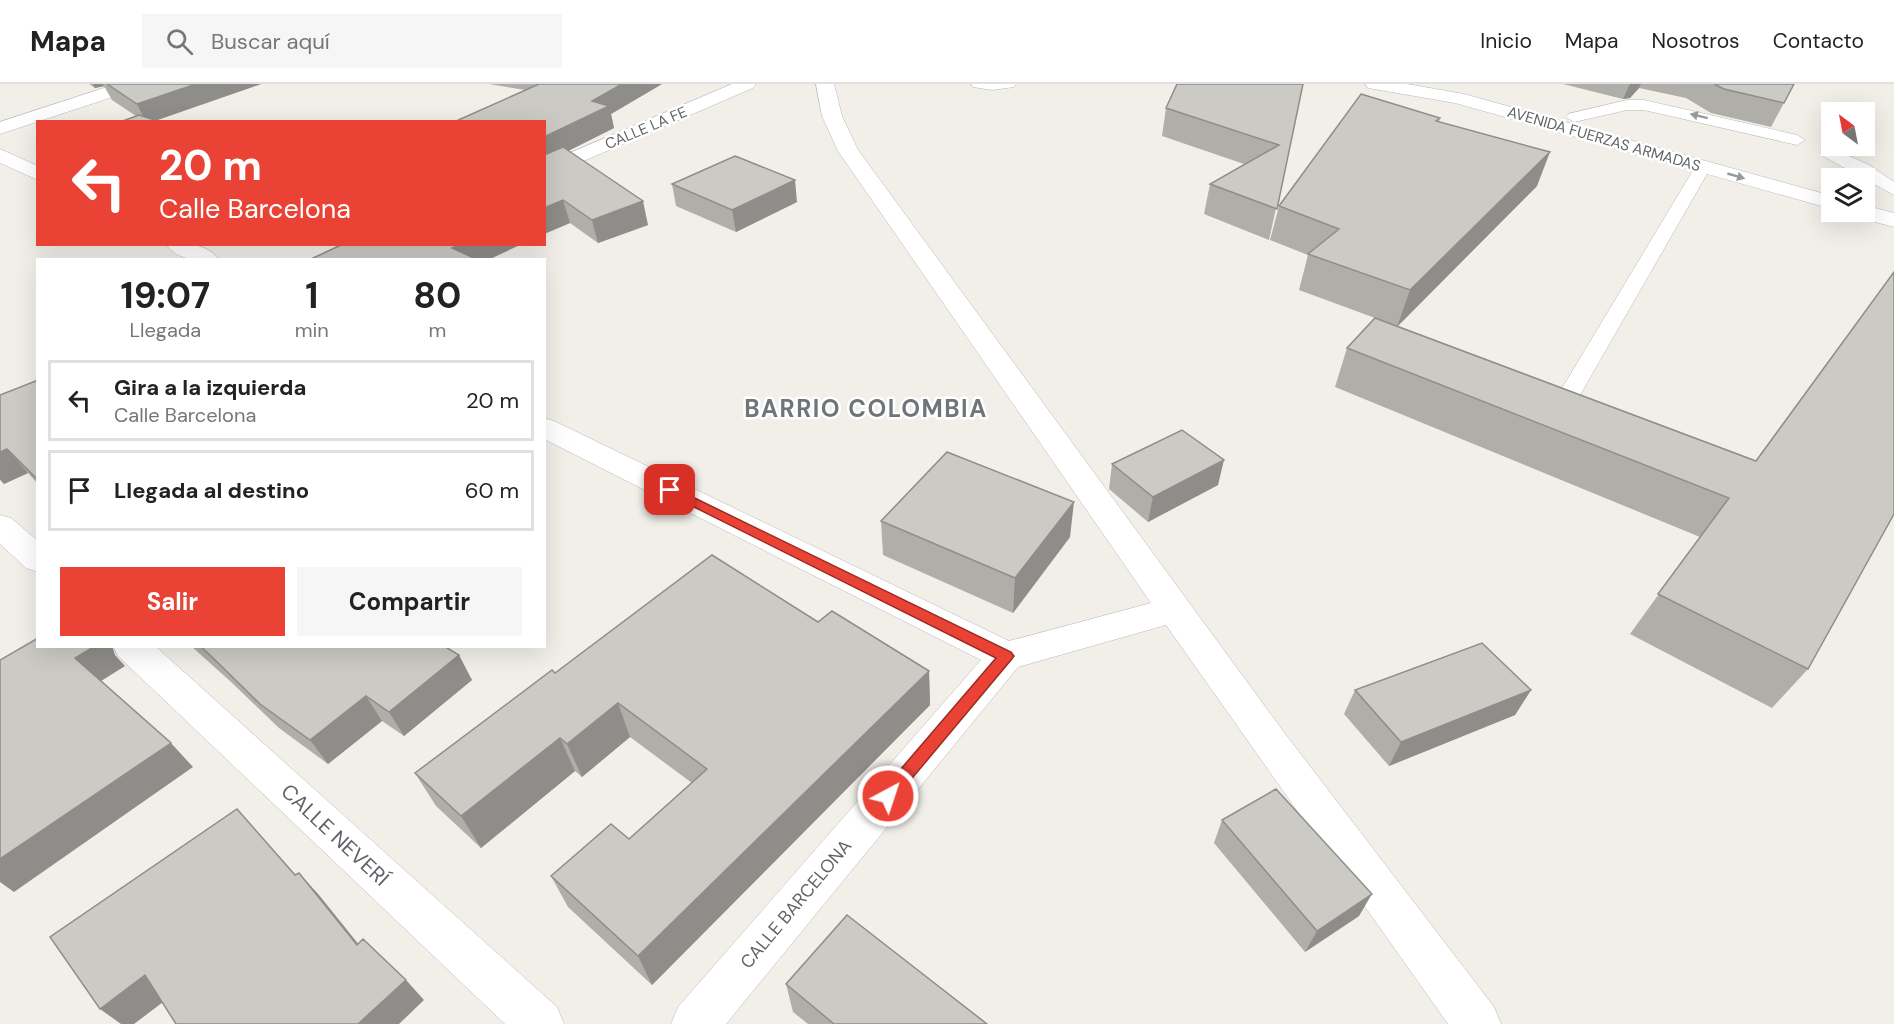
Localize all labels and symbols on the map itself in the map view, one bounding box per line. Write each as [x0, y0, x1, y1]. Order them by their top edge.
street label: CALLE LA FE [602, 102, 690, 154]
street label: AVENIDA FUERZAS ARMADAS [1505, 102, 1703, 176]
north arrow [1821, 102, 1875, 156]
one-way arrow [1690, 111, 1708, 121]
one-way arrow [1727, 172, 1745, 181]
district label: BARRIO COLOMBIA [744, 393, 988, 424]
pin [644, 464, 695, 515]
position arrow [856, 764, 920, 828]
street label: CALLE NEVERÍ [275, 778, 395, 892]
street label: CALLE BARCELONA [735, 834, 857, 974]

